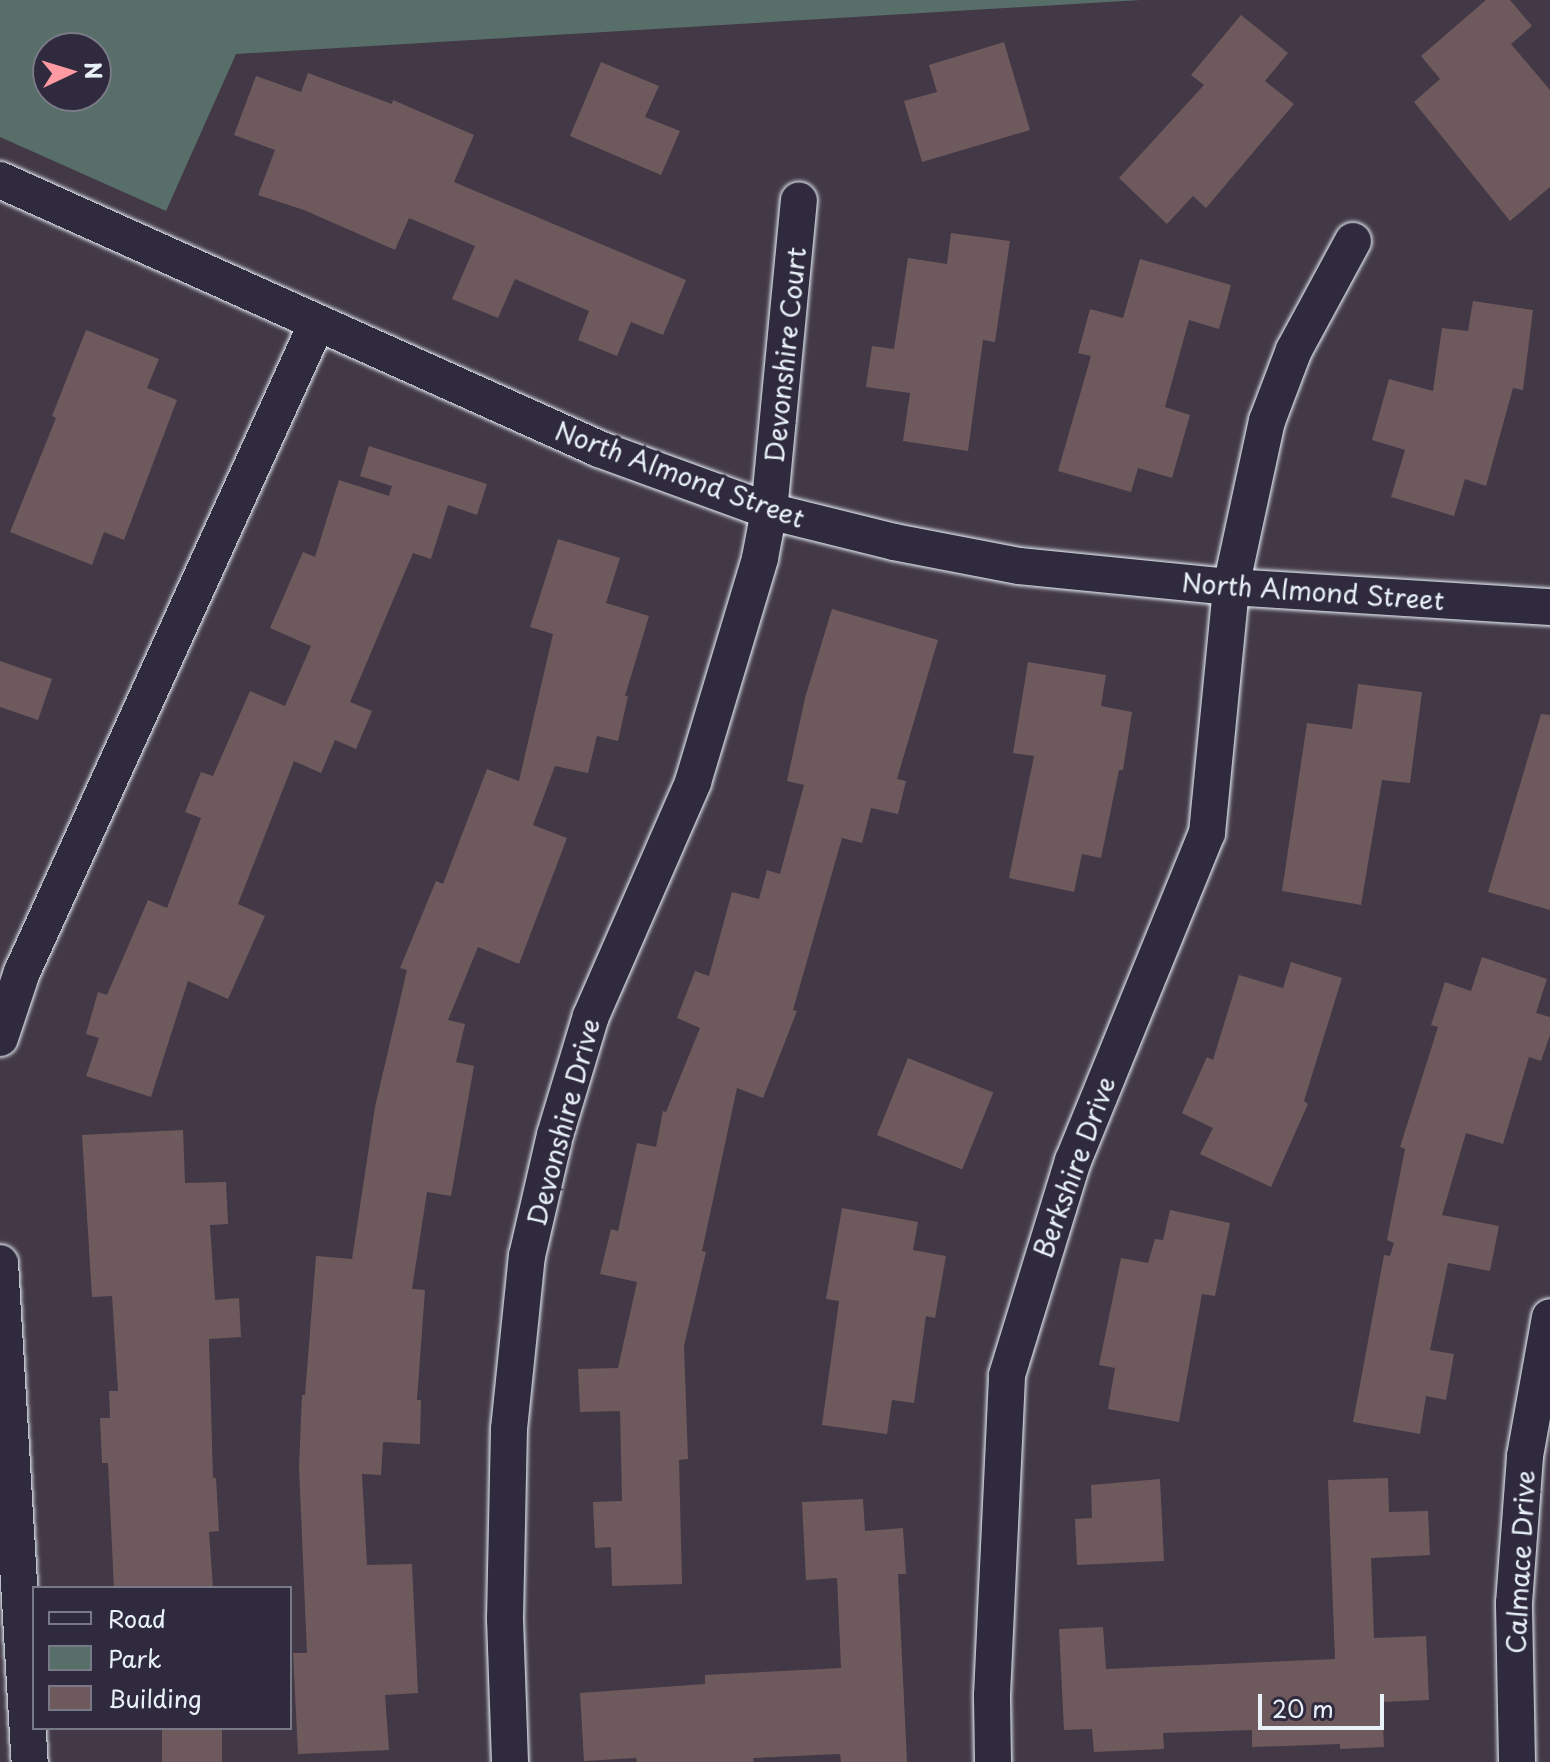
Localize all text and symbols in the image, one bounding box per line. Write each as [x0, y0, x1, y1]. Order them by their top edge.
north arrow [32, 32, 112, 112]
text: N [77, 61, 112, 80]
street label: Devonshire Court [758, 245, 812, 465]
street label: North Almond Street [551, 414, 809, 534]
street label: North Almond Street [1180, 566, 1446, 616]
street label: Devonshire Drive [520, 1015, 606, 1229]
street label: Berkshire Drive [1027, 1072, 1121, 1262]
street label: Calmace Drive [1500, 1469, 1540, 1655]
legend [32, 1586, 292, 1730]
text: Road [108, 1600, 166, 1636]
text: Park [108, 1640, 162, 1676]
scale bar [1262, 1678, 1388, 1728]
text: Building [108, 1680, 202, 1716]
text: 20 m [1272, 1690, 1334, 1726]

